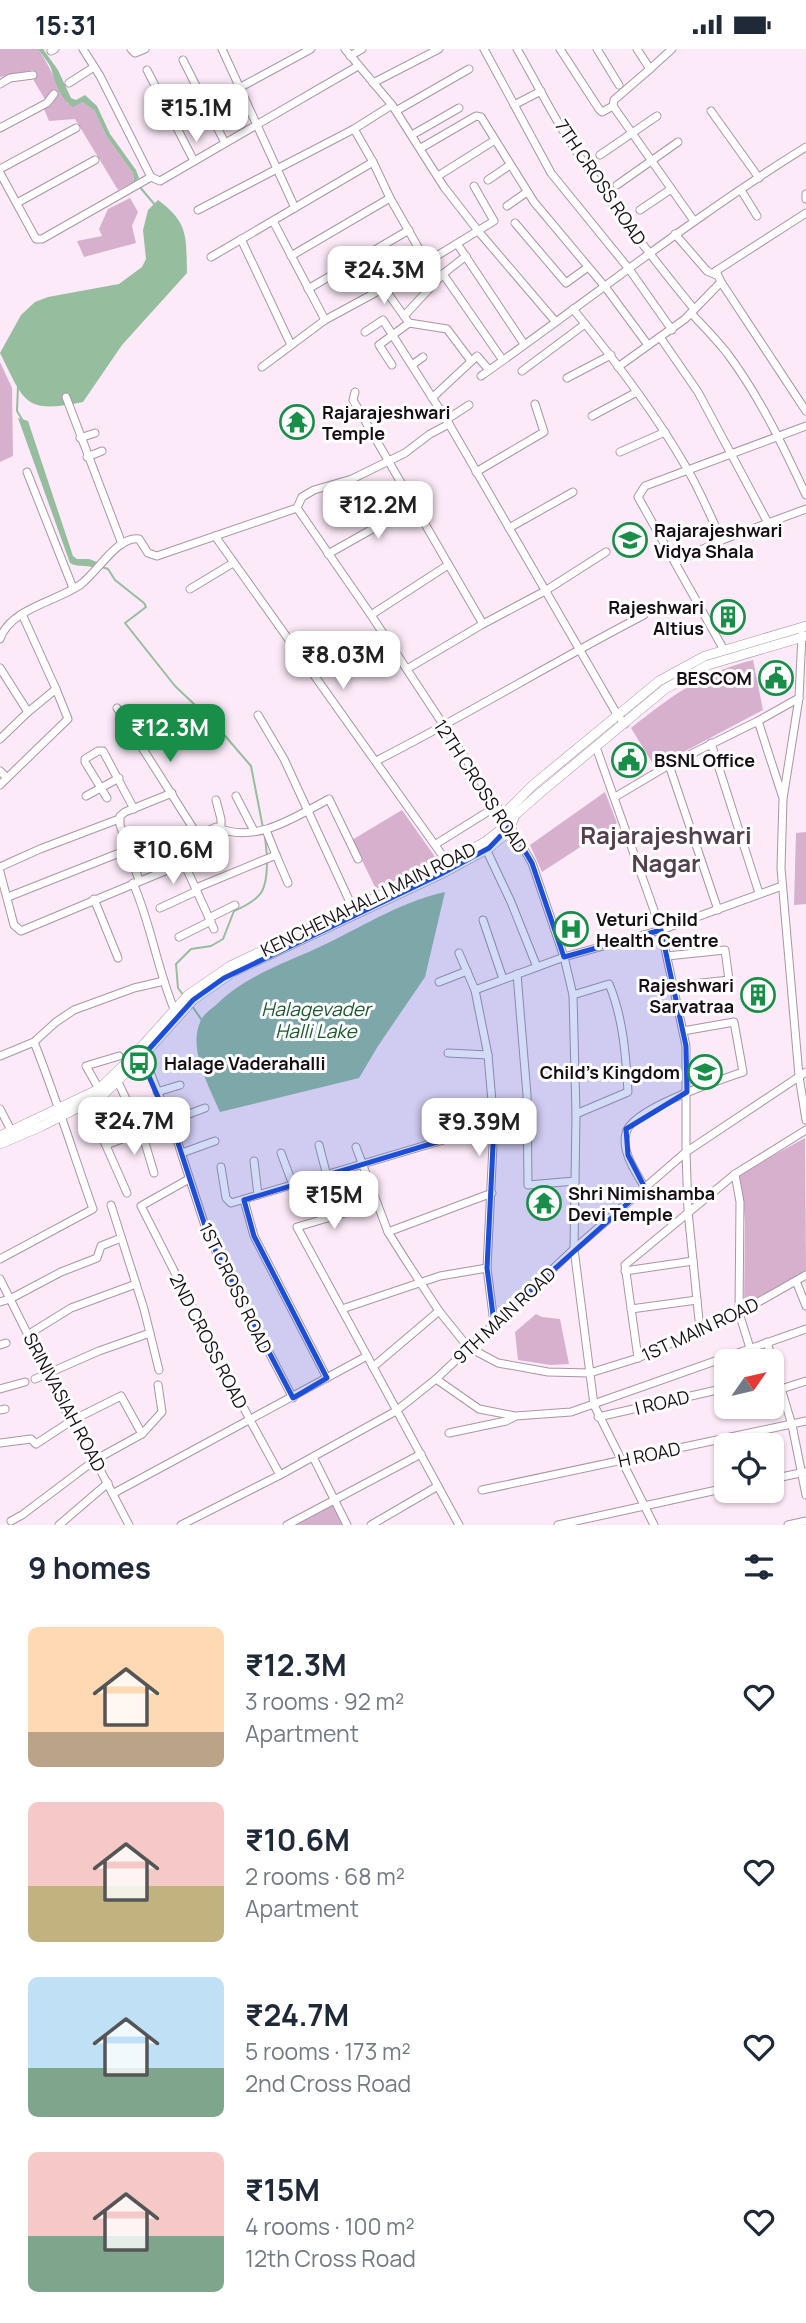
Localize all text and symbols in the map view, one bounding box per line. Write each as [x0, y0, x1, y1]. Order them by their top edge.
text: 15:31 [35, 7, 97, 43]
pin: ₹15.1M [139, 85, 253, 144]
text: ₹15.1M [160, 91, 232, 123]
street label: 7TH CROSS ROAD [550, 115, 652, 249]
pin: ₹24.3M [327, 247, 441, 306]
text: ₹24.3M [343, 253, 425, 285]
place label: Rajarajeshwari Temple [322, 400, 451, 445]
temple icon: Rajarajeshwari Temple [278, 403, 316, 441]
pin: ₹12.2M [321, 482, 435, 541]
text: ₹12.2M [339, 488, 417, 520]
place label: Rajarajeshwari Vidya Shala [654, 518, 783, 563]
school or university icon: Rajarajeshwari Vidya Shala [611, 521, 649, 559]
place label: Rajeshwari Altius [608, 595, 704, 640]
building icon: Rajeshwari Altius [709, 598, 747, 636]
pin: ₹8.03M [286, 631, 400, 691]
text: ₹8.03M [301, 638, 385, 670]
public building icon: BESCOM [757, 659, 795, 697]
place label: BESCOM [676, 666, 752, 690]
pin: ₹12.3M [113, 705, 227, 764]
text: ₹12.3M [131, 711, 209, 743]
street label: 12TH CROSS ROAD [429, 715, 533, 857]
public building icon: BSNL Office [610, 741, 648, 779]
place label: BSNL Office [654, 748, 755, 772]
district label: Rajarajeshwari Nagar [580, 818, 752, 879]
pin: ₹10.6M [116, 827, 230, 886]
text: ₹10.6M [133, 833, 213, 865]
street label: KENCHENAHALLI MAIN ROAD [256, 836, 480, 962]
place label: Veturi Child Health Centre [596, 907, 719, 952]
hospital icon: Veturi Child Health Centre [552, 910, 590, 948]
place label: Rajeshwari Sarvatraa [638, 973, 734, 1018]
building icon: Rajeshwari Sarvatraa [739, 976, 777, 1014]
water label: Halagevader Halli Lake [261, 996, 373, 1044]
bus stop icon: Halage Vaderahalli [120, 1044, 158, 1082]
place label: Halage Vaderahalli [164, 1051, 325, 1075]
school or university icon: Child's Kingdom [686, 1053, 724, 1091]
place label: Child's Kingdom [540, 1060, 680, 1084]
pin: ₹24.7M [77, 1097, 191, 1157]
pin: ₹9.39M [422, 1099, 536, 1158]
text: ₹24.7M [94, 1104, 174, 1136]
text: ₹9.39M [438, 1105, 520, 1137]
pin: ₹15M [293, 1171, 375, 1231]
text: ₹15M [305, 1178, 363, 1210]
place label: Shri Nimishamba Devi Temple [568, 1181, 715, 1226]
temple icon: Shri Nimishamba Devi Temple [525, 1184, 563, 1222]
street label: 1ST CROSS ROAD [194, 1219, 278, 1357]
street label: 9TH MAIN ROAD [448, 1261, 560, 1369]
street label: 2ND CROSS ROAD [164, 1269, 254, 1413]
street label: 1ST MAIN ROAD [638, 1291, 762, 1367]
street label: SRINIVASIAH ROAD [18, 1328, 112, 1476]
north arrow [714, 1349, 784, 1419]
map controls [714, 1349, 784, 1503]
street label: I ROAD [632, 1384, 692, 1420]
button: locate [714, 1433, 784, 1503]
street label: H ROAD [615, 1436, 683, 1472]
text: 9 homes [28, 1547, 151, 1588]
icon: filters [740, 1548, 778, 1586]
text: ₹12.3M [245, 1644, 347, 1685]
icon: home [84, 1655, 168, 1739]
icon: heart [740, 1678, 778, 1716]
text: 3 rooms · 92 m² [245, 1685, 404, 1717]
text: Apartment [245, 1717, 359, 1749]
text: ₹10.6M [245, 1819, 350, 1860]
icon: home [84, 1830, 168, 1914]
icon: heart [740, 1853, 778, 1891]
text: 2 rooms · 68 m² [245, 1860, 405, 1892]
text: Apartment [245, 1892, 359, 1924]
text: ₹24.7M [245, 1994, 349, 2035]
icon: home [84, 2005, 168, 2089]
icon: heart [740, 2028, 778, 2066]
text: 5 rooms · 173 m² [245, 2035, 411, 2067]
text: 2nd Cross Road [245, 2067, 411, 2099]
text: ₹15M [245, 2169, 320, 2210]
icon: home [84, 2180, 168, 2264]
icon: heart [740, 2203, 778, 2241]
text: 4 rooms · 100 m² [245, 2210, 415, 2242]
text: 12th Cross Road [245, 2242, 416, 2274]

